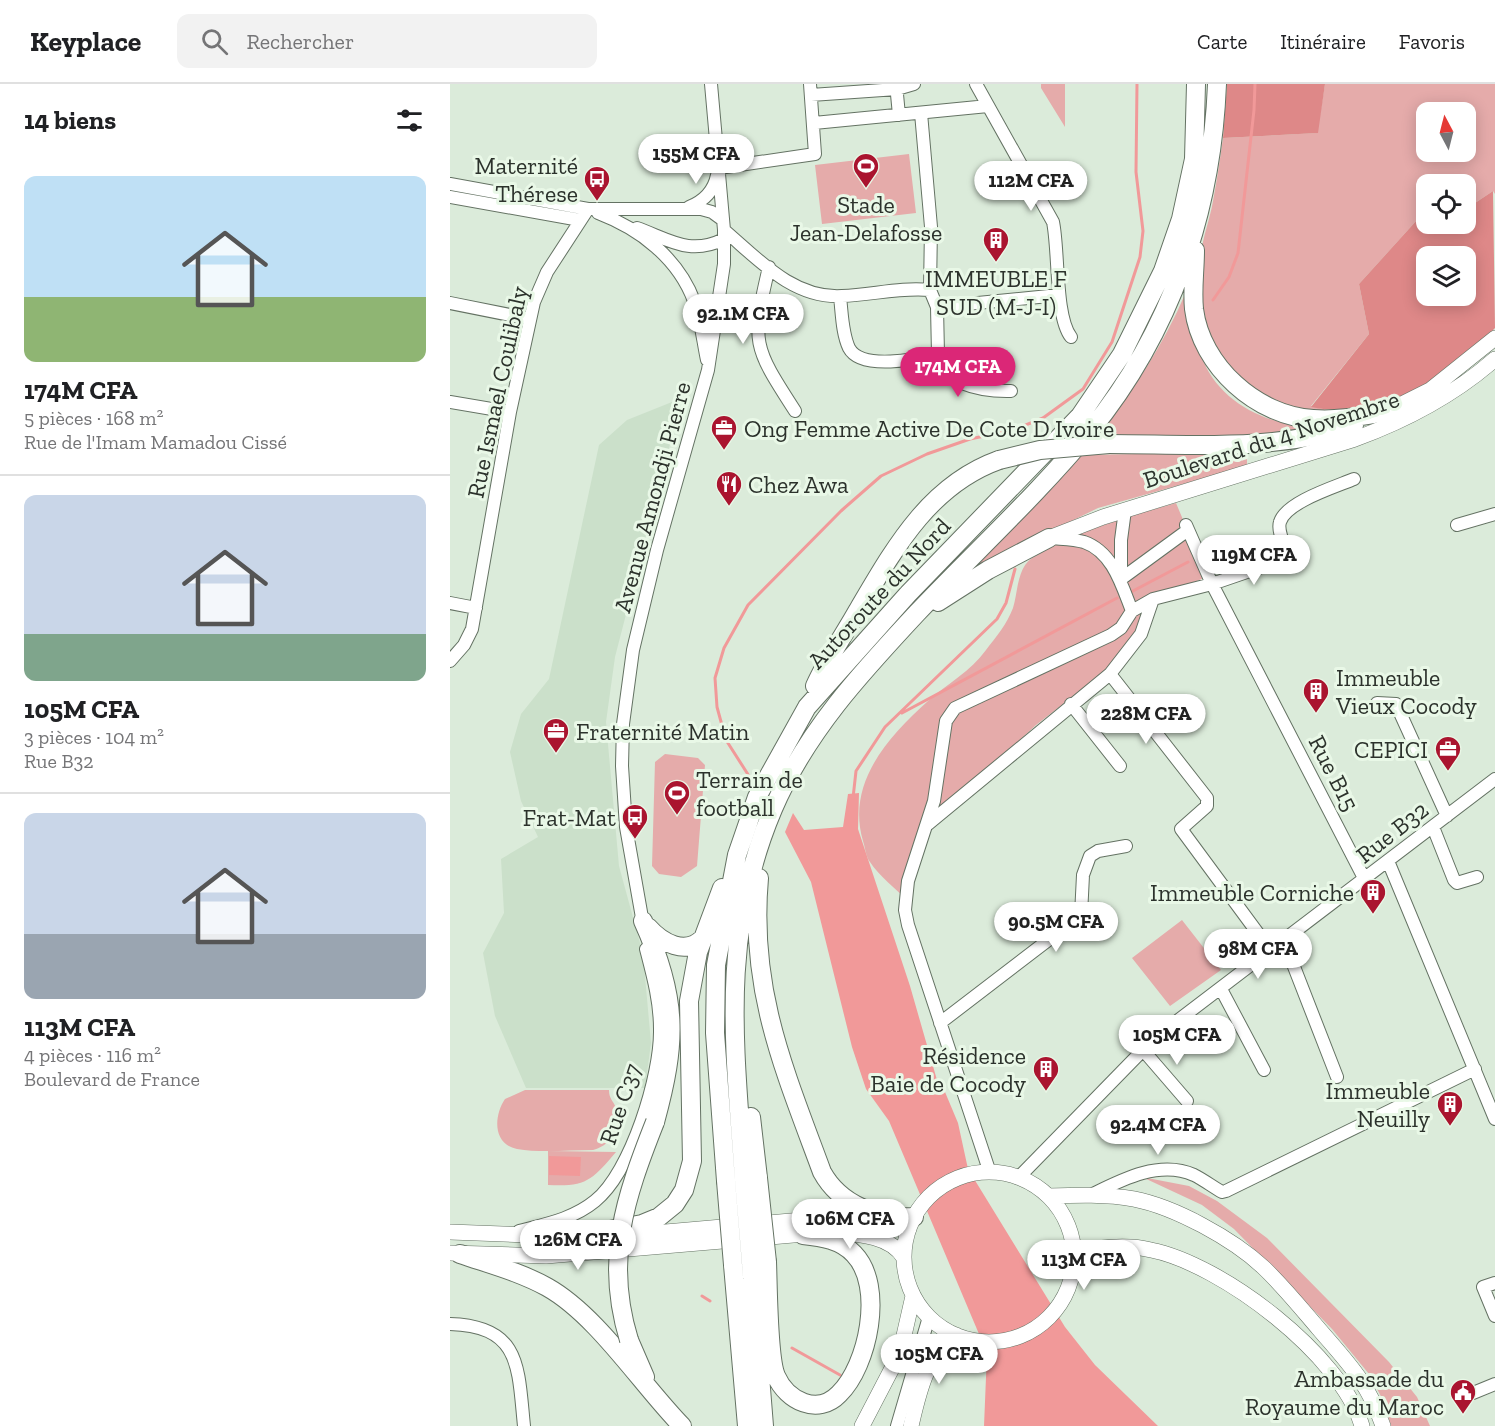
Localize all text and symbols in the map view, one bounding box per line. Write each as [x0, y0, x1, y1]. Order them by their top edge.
search box [177, 14, 597, 68]
text: Keyplace [30, 25, 141, 58]
icon: search [198, 25, 231, 58]
text: Rechercher [246, 28, 354, 55]
text: Carte [1197, 29, 1247, 54]
text: Itinéraire [1280, 29, 1366, 54]
text: Favoris [1399, 29, 1465, 54]
north arrow [1416, 102, 1476, 162]
map controls [1416, 102, 1476, 306]
text: 14 biens [24, 104, 116, 136]
icon: filters [393, 104, 426, 137]
pin: 155M CFA [634, 134, 758, 185]
text: 155M CFA [652, 141, 740, 165]
place label: Maternité Thérese [475, 151, 578, 208]
sports icon: Stade Jean-Delafosse [851, 151, 881, 189]
pin: 112M CFA [969, 161, 1093, 212]
bus stop icon: Maternité Thérese [582, 164, 612, 202]
text: 112M CFA [988, 168, 1074, 192]
button: locate [1416, 174, 1476, 234]
place label: Stade Jean-Delafosse [790, 190, 942, 247]
icon: home [171, 215, 279, 323]
building icon: IMMEUBLE F SUD (M-J-I) [981, 225, 1011, 263]
button: layers [1416, 246, 1476, 306]
place label: IMMEUBLE F SUD (M-J-I) [925, 264, 1067, 321]
street label: Rue Ismael Coulibaly [460, 283, 534, 500]
pin: 92.1M CFA [674, 294, 812, 345]
text: 92.1M CFA [697, 301, 789, 325]
pin: 174M CFA [896, 347, 1020, 398]
text: 174M CFA [914, 354, 1002, 378]
text: 174M CFA [24, 374, 137, 406]
street label: Avenue Amondji Pierre [607, 378, 697, 616]
street label: Boulevard du 4 Novembre [1139, 384, 1403, 494]
text: 5 pièces · 168 m² [24, 406, 163, 430]
office icon: Ong Femme Active De Cote D Ivoire [709, 413, 739, 451]
place label: Ong Femme Active De Cote D Ivoire [744, 414, 1114, 443]
text: Rue de l'Imam Mamadou Cissé [24, 430, 287, 454]
restaurant icon: Chez Awa [714, 469, 744, 507]
place label: Chez Awa [748, 470, 849, 499]
street label: Autoroute du Nord [802, 511, 956, 675]
icon: home [171, 534, 279, 642]
pin: 119M CFA [1192, 535, 1316, 586]
text: 119M CFA [1211, 542, 1297, 566]
place label: Immeuble Vieux Cocody [1335, 663, 1477, 720]
building icon: Immeuble Vieux Cocody [1301, 676, 1331, 714]
text: 105M CFA [24, 693, 139, 725]
pin: 228M CFA [1084, 694, 1208, 745]
text: 228M CFA [1101, 701, 1191, 725]
office icon: Fraternité Matin [541, 716, 571, 754]
place label: Fraternité Matin [576, 717, 750, 746]
text: 3 pièces · 104 m² [24, 725, 164, 749]
street label: Rue B15 [1303, 730, 1365, 816]
office icon: CEPICI [1433, 734, 1463, 772]
place label: CEPICI [1354, 735, 1428, 764]
text: Rue B32 [24, 749, 94, 773]
place label: Terrain de football [696, 765, 803, 822]
sports icon: Terrain de football [662, 778, 692, 816]
street label: Rue B32 [1350, 795, 1434, 869]
bus stop icon: Frat-Mat [620, 802, 650, 840]
place label: Frat-Mat [523, 803, 616, 832]
icon: home [171, 852, 279, 960]
building icon: Immeuble Corniche [1358, 877, 1388, 915]
place label: Immeuble Corniche [1150, 878, 1354, 907]
pin: 90.5M CFA [987, 902, 1125, 953]
text: 90.5M CFA [1008, 909, 1104, 933]
pin: 98M CFA [1203, 929, 1313, 980]
text: 98M CFA [1218, 936, 1298, 960]
text: 113M CFA [24, 1011, 135, 1043]
pin: 105M CFA [1115, 1015, 1239, 1066]
text: 105M CFA [1133, 1022, 1221, 1046]
place label: Résidence Baie de Cocody [870, 1041, 1027, 1098]
text: 4 pièces · 116 m² [24, 1043, 161, 1067]
building icon: Résidence Baie de Cocody [1031, 1054, 1061, 1092]
street label: Rue C37 [593, 1060, 647, 1148]
text: Boulevard de France [24, 1067, 200, 1091]
place label: Immeuble Neuilly [1326, 1076, 1431, 1133]
building icon: Immeuble Neuilly [1435, 1089, 1465, 1127]
pin: 92.4M CFA [1089, 1105, 1227, 1156]
text: 92.4M CFA [1110, 1112, 1206, 1136]
pin: 106M CFA [788, 1199, 912, 1250]
text: 106M CFA [806, 1206, 894, 1230]
pin: 126M CFA [516, 1220, 640, 1271]
text: 126M CFA [534, 1227, 622, 1251]
pin: 113M CFA [1022, 1240, 1146, 1291]
text: 113M CFA [1041, 1247, 1127, 1271]
pin: 105M CFA [877, 1334, 1001, 1385]
text: 105M CFA [895, 1341, 983, 1365]
place label: Ambassade du Royaume du Maroc [1245, 1364, 1445, 1421]
public building icon: Ambassade du Royaume du Maroc [1448, 1377, 1478, 1415]

